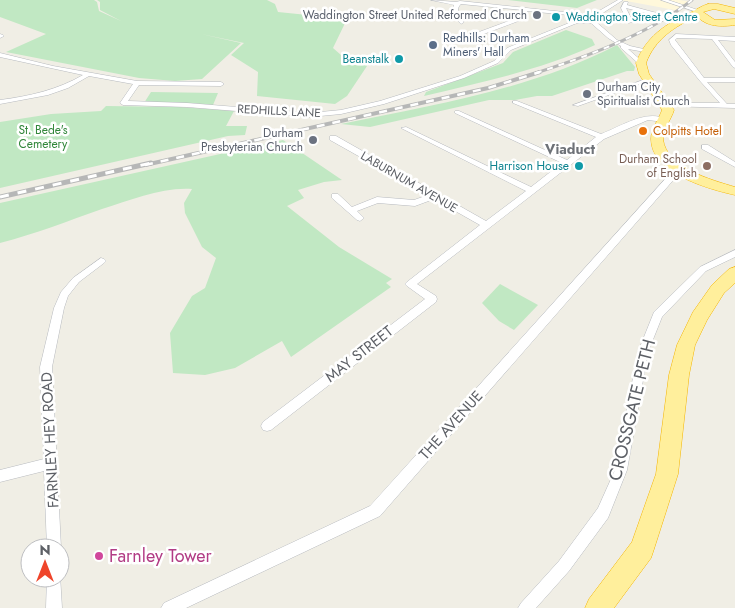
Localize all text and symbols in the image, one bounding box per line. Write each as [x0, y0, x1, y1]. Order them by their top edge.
place label: Waddington Street United Reformed Church [303, 6, 527, 24]
place label: Waddington Street Centre [566, 8, 698, 26]
marker: Waddington Street United Reformed Church [531, 9, 543, 21]
marker: Waddington Street Centre [550, 11, 562, 23]
place label: Redhills: Durham Miners' Hall [443, 29, 530, 61]
marker: Redhills: Durham Miners' Hall [427, 39, 439, 51]
place label: Beanstalk [343, 50, 390, 68]
marker: Beanstalk [393, 53, 405, 65]
place label: Durham City Spiritualist Church [597, 78, 690, 110]
marker: Durham City Spiritualist Church [581, 88, 593, 100]
street label: REDHILLS LANE [237, 100, 321, 122]
park label: St. Bede's Cemetery [18, 121, 68, 153]
place label: Colpitts Hotel [653, 122, 722, 140]
place label: Durham Presbyterian Church [201, 124, 303, 156]
marker: Colpitts Hotel [637, 125, 649, 137]
marker: Durham Presbyterian Church [307, 134, 319, 146]
district label: Viaduct [544, 139, 595, 159]
street label: LABURNUM AVENUE [357, 147, 461, 217]
place label: Durham School of English [619, 150, 697, 182]
place label: Harrison House [490, 157, 569, 175]
marker: Harrison House [573, 160, 585, 172]
marker: Durham School of English [701, 160, 713, 172]
street label: MAY STREET [320, 320, 398, 388]
street label: CROSSGATE PETH [602, 336, 662, 484]
street label: FARNLEY HEY ROAD [35, 371, 65, 509]
street label: THE AVENUE [414, 386, 488, 464]
north arrow [20, 538, 70, 588]
text: N [39, 540, 51, 560]
place label: Farnley Tower [109, 543, 213, 569]
marker: Farnley Tower [93, 550, 105, 562]

